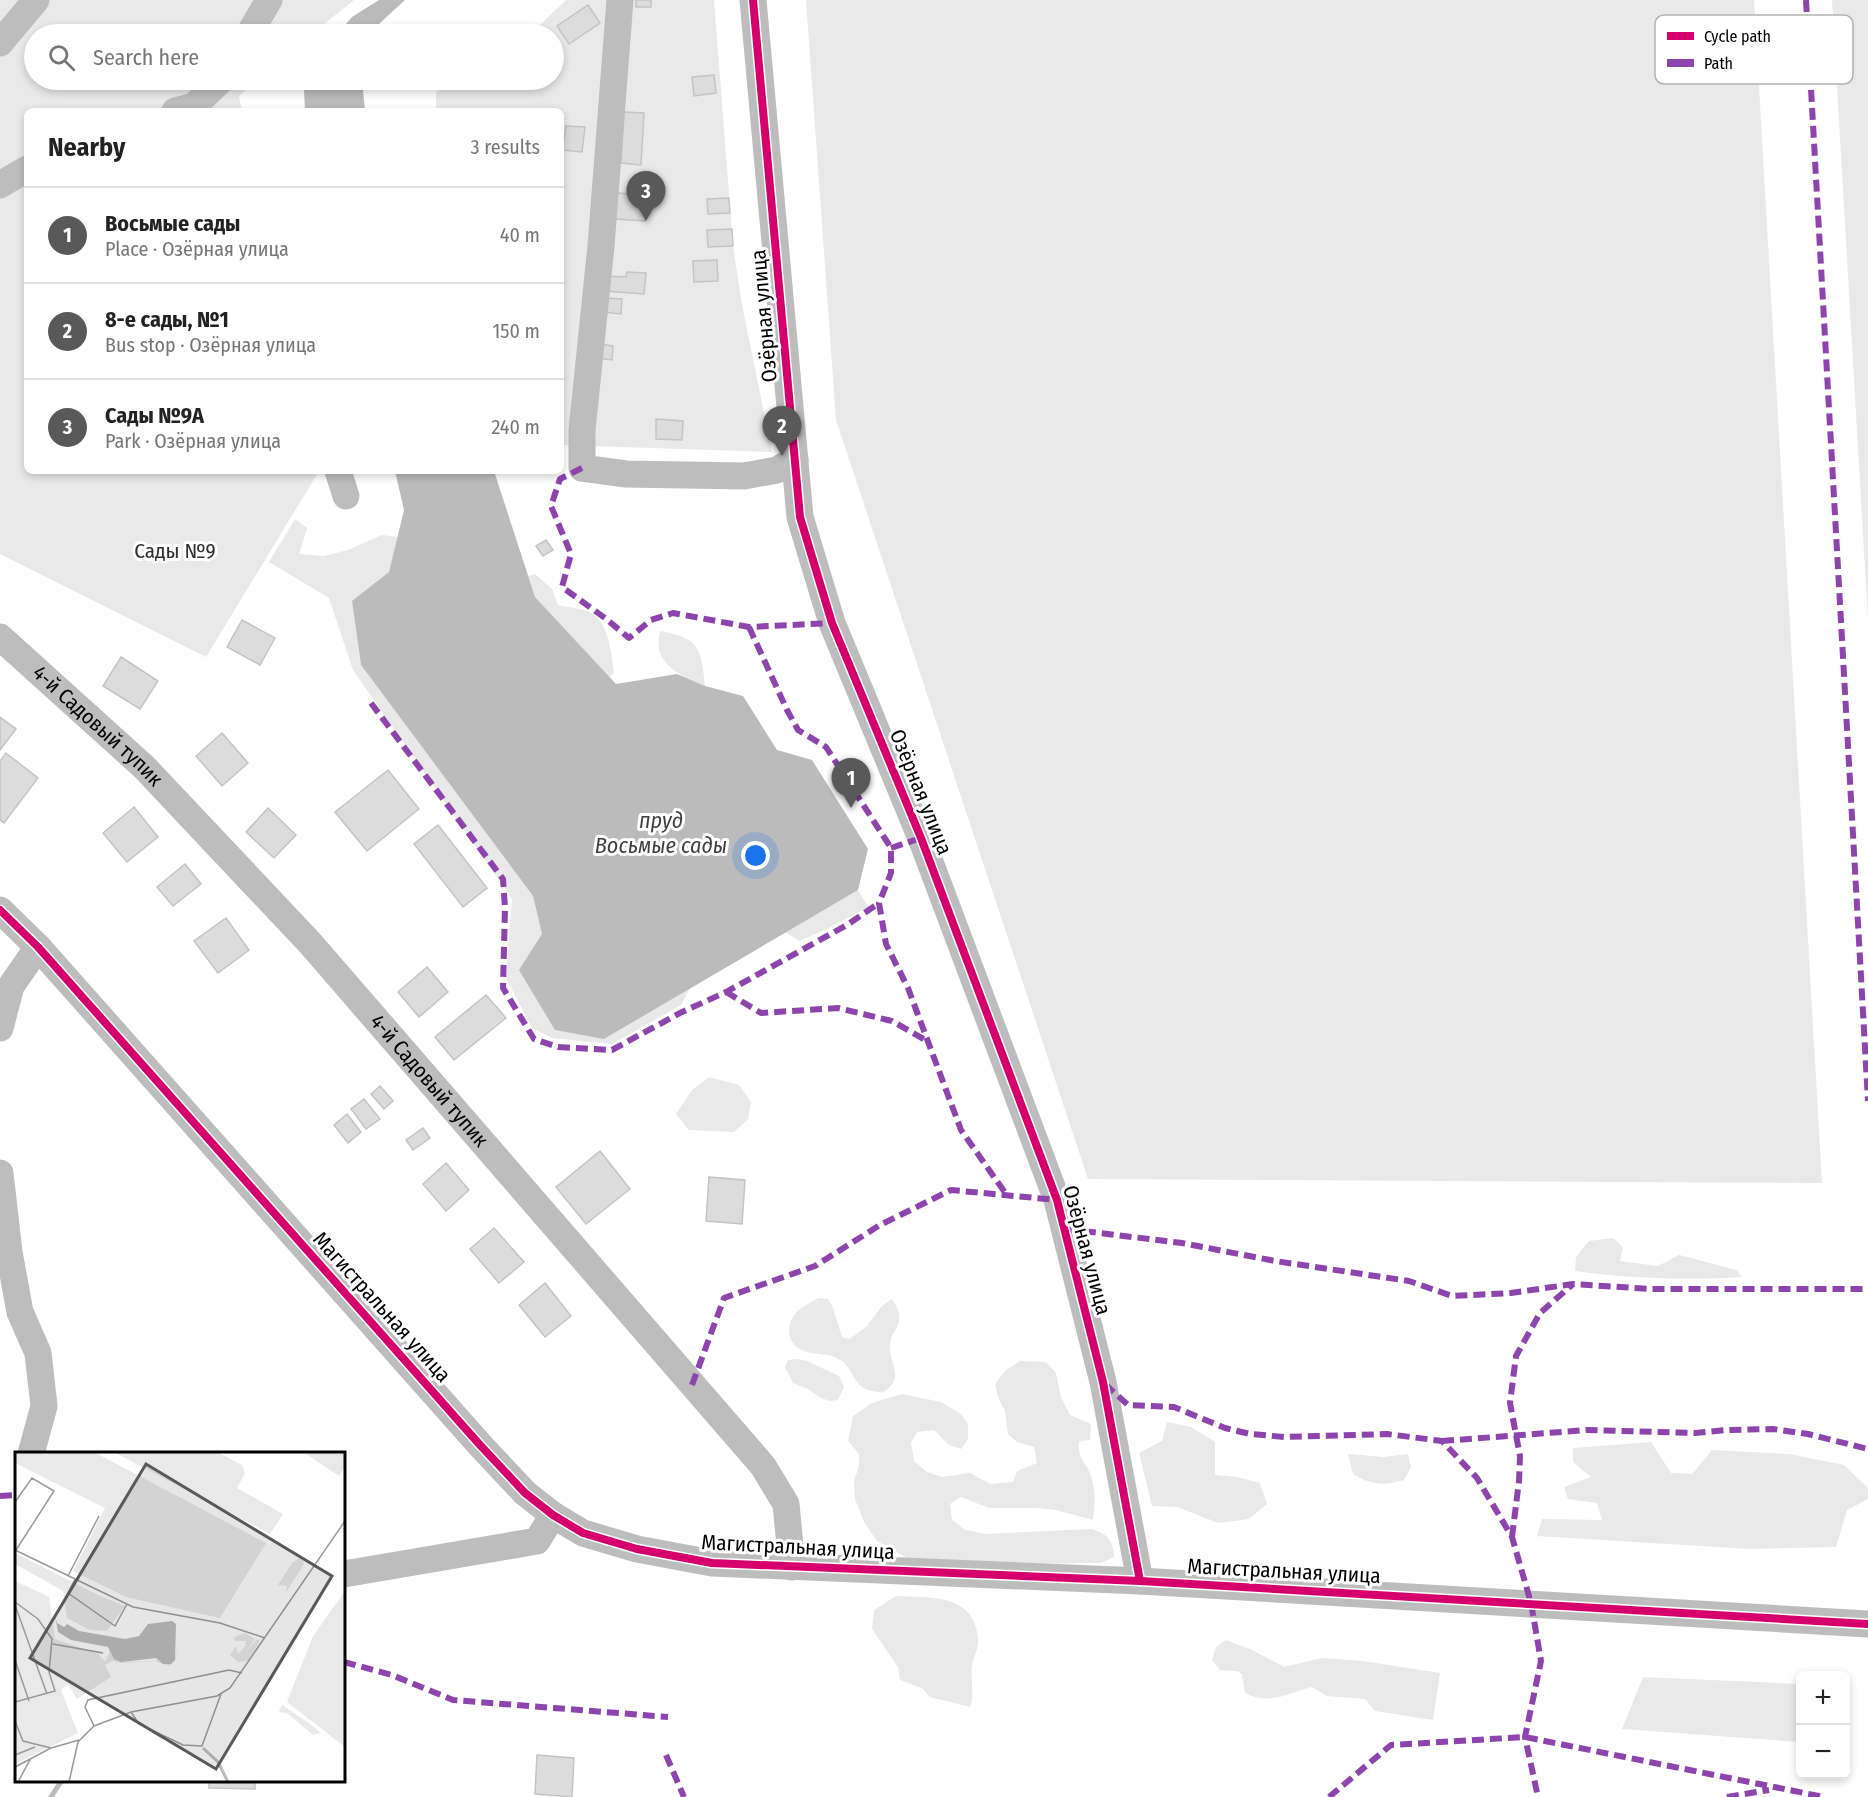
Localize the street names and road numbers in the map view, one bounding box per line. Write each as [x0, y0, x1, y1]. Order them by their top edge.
street label: Озёрная улица [745, 249, 783, 383]
street label: 4-й Садовый тупик [27, 660, 168, 792]
street label: Озёрная улица [884, 725, 958, 859]
street label: 4-й Садовый тупик [365, 1009, 494, 1153]
street label: Озёрная улица [1057, 1182, 1117, 1318]
street label: Магистральная улица [308, 1226, 456, 1388]
street label: Магистральная улица [701, 1529, 895, 1565]
street label: Магистральная улица [1187, 1553, 1381, 1589]

